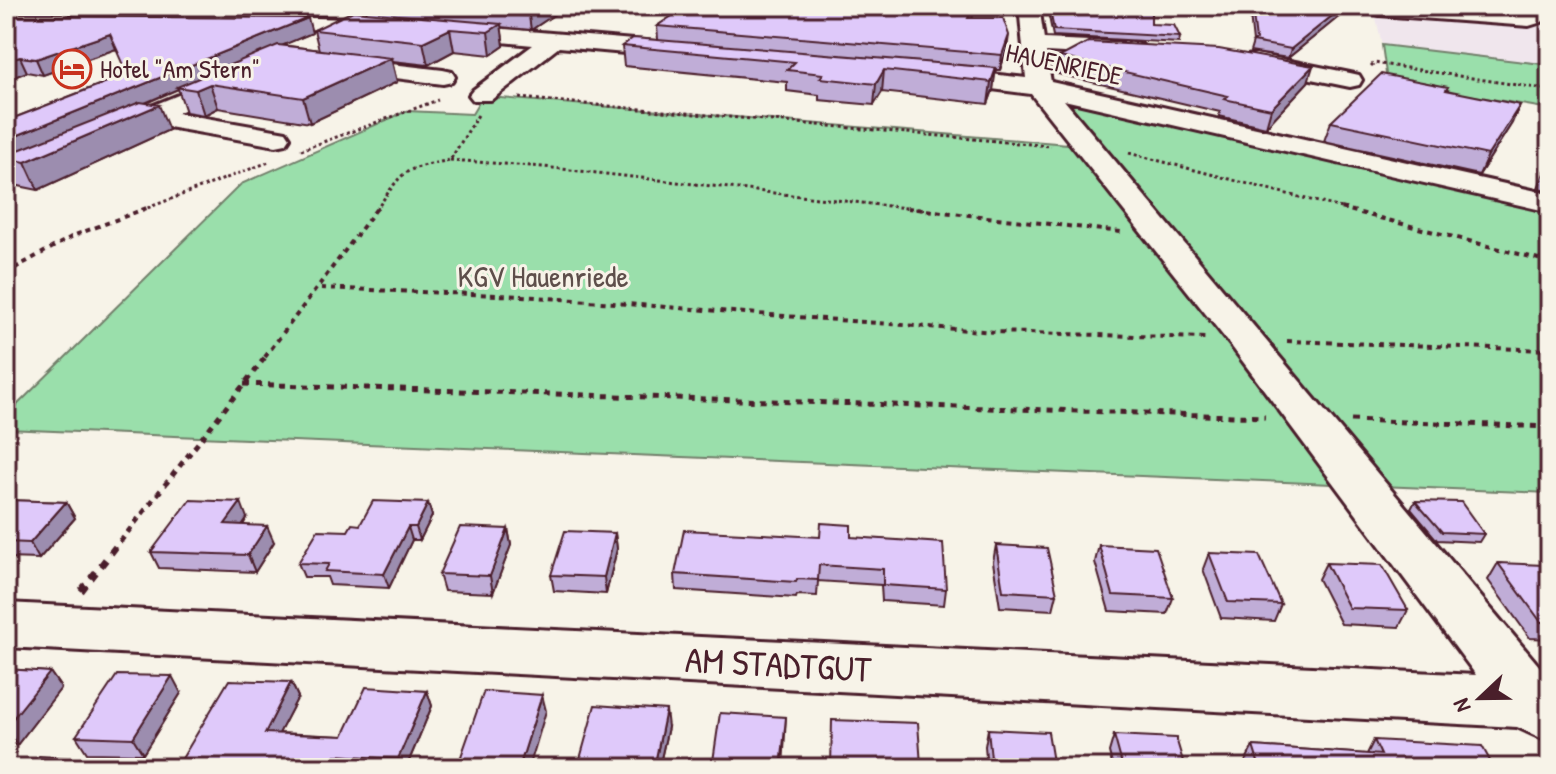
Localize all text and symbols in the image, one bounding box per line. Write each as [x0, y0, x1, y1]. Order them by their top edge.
street label: HAUENRIEDE [1003, 34, 1126, 93]
hotel icon: Hotel "Am Stern" [51, 48, 93, 90]
place label: Hotel "Am Stern" [100, 51, 260, 86]
park label: KGV Hauenriede [458, 256, 629, 296]
street label: AM STADTGUT [684, 634, 873, 693]
north arrow [1440, 658, 1520, 738]
text: N [1445, 694, 1478, 717]

